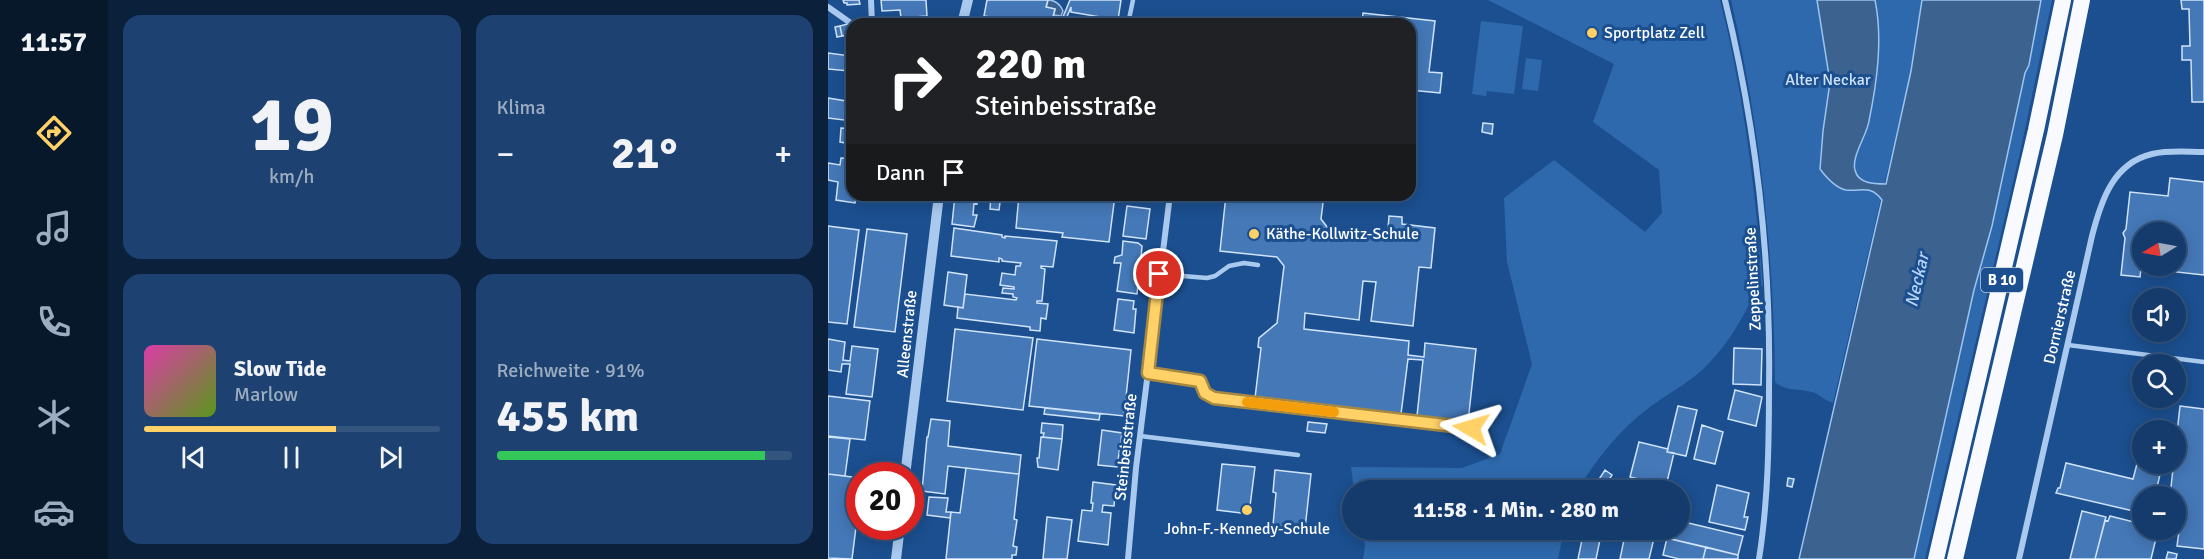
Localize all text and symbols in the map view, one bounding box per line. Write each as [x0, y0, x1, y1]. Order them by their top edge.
place label: Sportplatz Zell [1604, 23, 1705, 43]
text: 11:57 [21, 26, 87, 59]
marker: Sportplatz Zell [1585, 26, 1599, 40]
text: 220 m [975, 39, 1086, 90]
icon: right [876, 42, 954, 120]
park label: Alter Neckar [1785, 70, 1871, 90]
text: 19 [250, 77, 334, 173]
text: Steinbeisstraße [975, 90, 1157, 123]
text: Klima [497, 95, 546, 120]
icon: directions [33, 112, 75, 154]
text: 21° [611, 126, 678, 181]
text: − [497, 134, 514, 175]
text: + [774, 134, 792, 175]
icon: arrive [937, 156, 970, 189]
text: Dann [876, 159, 925, 186]
text: km/h [269, 164, 314, 189]
icon: music [33, 207, 75, 249]
north arrow [2132, 222, 2186, 276]
map controls [2132, 222, 2186, 540]
place label: Käthe-Kollwitz-Schule [1266, 224, 1419, 244]
marker: Käthe-Kollwitz-Schule [1247, 227, 1261, 241]
street label: Zeppelinstraße [1740, 227, 1766, 331]
pin [1133, 248, 1184, 299]
water label: Neckar [1900, 249, 1934, 309]
icon: arrive [1142, 257, 1175, 290]
road number: B 10 [1981, 268, 2023, 292]
street label: Dornierstraße [2039, 268, 2081, 366]
button: sound [2132, 288, 2186, 342]
street label: Alleenstraße [892, 289, 922, 379]
icon: phone [33, 301, 75, 343]
button: search [2132, 354, 2186, 408]
text: Slow Tide [234, 355, 326, 382]
text: Reichweite · 91% [497, 358, 645, 383]
text: Marlow [234, 382, 298, 407]
text: 455 km [497, 389, 639, 444]
street label: Steinbeisstraße [1110, 392, 1142, 502]
icon: climate [33, 396, 75, 438]
position arrow [1439, 396, 1503, 460]
button: + [2132, 420, 2186, 474]
icon: previous [177, 441, 210, 474]
icon: pause [275, 441, 308, 474]
icon: next [374, 441, 407, 474]
speed limit sign: 20 [846, 462, 924, 540]
button: − [2132, 486, 2186, 540]
icon: car [33, 491, 75, 533]
text: 11:58 · 1 Min. · 280 m [1413, 496, 1619, 523]
marker: John-F.-Kennedy-Schule [1240, 503, 1254, 517]
place label: John-F.-Kennedy-Schule [1164, 519, 1330, 539]

